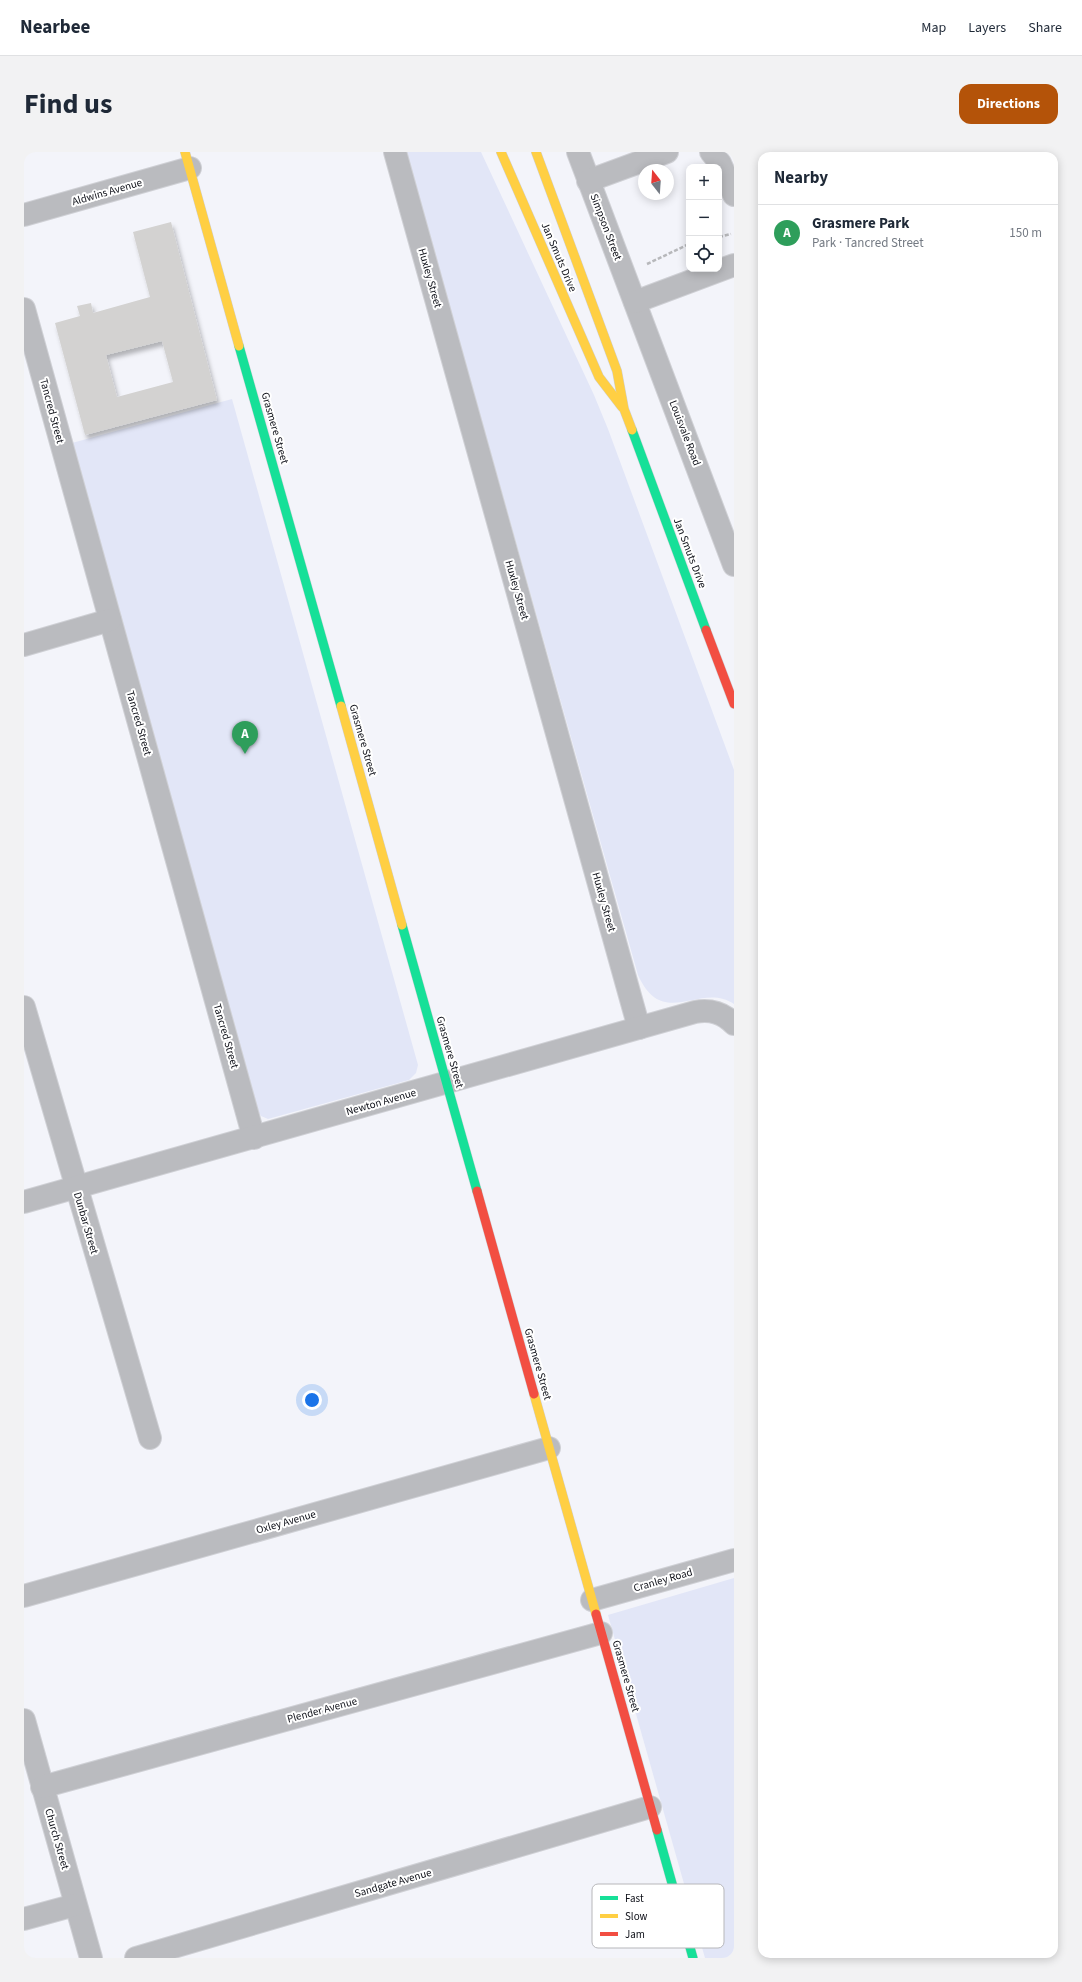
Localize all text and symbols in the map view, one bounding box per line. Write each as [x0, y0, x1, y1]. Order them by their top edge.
text: Nearbee [20, 14, 90, 41]
text: Map [921, 18, 946, 38]
text: Layers [968, 18, 1006, 38]
text: Share [1028, 18, 1062, 38]
text: Find us [24, 84, 112, 124]
button: Directions [959, 84, 1058, 124]
north arrow [638, 164, 674, 200]
map controls [686, 164, 722, 272]
button: + [686, 164, 722, 200]
text: Nearby [774, 166, 828, 190]
street label: Aldwins Avenue [70, 175, 144, 209]
street label: Simpson Street [586, 192, 626, 263]
button: − [686, 200, 722, 236]
text: Grasmere Park [812, 213, 909, 234]
street label: Jan Smuts Drive [538, 220, 581, 295]
text: A [783, 224, 791, 242]
text: 150 m [1009, 224, 1042, 242]
text: Park · Tancred Street [812, 234, 924, 252]
button: locate [686, 236, 722, 272]
street label: Huxley Street [414, 246, 446, 310]
street label: Tancred Street [36, 377, 68, 445]
street label: Grasmere Street [258, 390, 292, 466]
street label: Louisvale Road [666, 398, 704, 468]
street label: Jan Smuts Drive [670, 516, 711, 591]
street label: Huxley Street [501, 558, 533, 622]
street label: Tancred Street [123, 689, 155, 757]
street label: Grasmere Street [346, 702, 380, 778]
pin: A [232, 721, 258, 754]
street label: Huxley Street [588, 870, 620, 934]
street label: Tancred Street [210, 1002, 242, 1070]
street label: Grasmere Street [433, 1014, 467, 1090]
street label: Newton Avenue [344, 1085, 418, 1119]
street label: Dunbar Street [70, 1190, 102, 1256]
street label: Grasmere Street [521, 1326, 555, 1402]
your location [302, 1390, 322, 1410]
street label: Oxley Avenue [254, 1506, 318, 1538]
street label: Cranley Road [632, 1564, 694, 1596]
street label: Grasmere Street [609, 1638, 643, 1714]
street label: Plender Avenue [285, 1693, 359, 1727]
street label: Church Street [41, 1807, 73, 1871]
street label: Sandgate Avenue [353, 1865, 434, 1901]
legend [592, 1884, 724, 1948]
text: Fast [625, 1891, 644, 1906]
text: Slow [625, 1909, 648, 1924]
text: Jam [625, 1927, 645, 1942]

